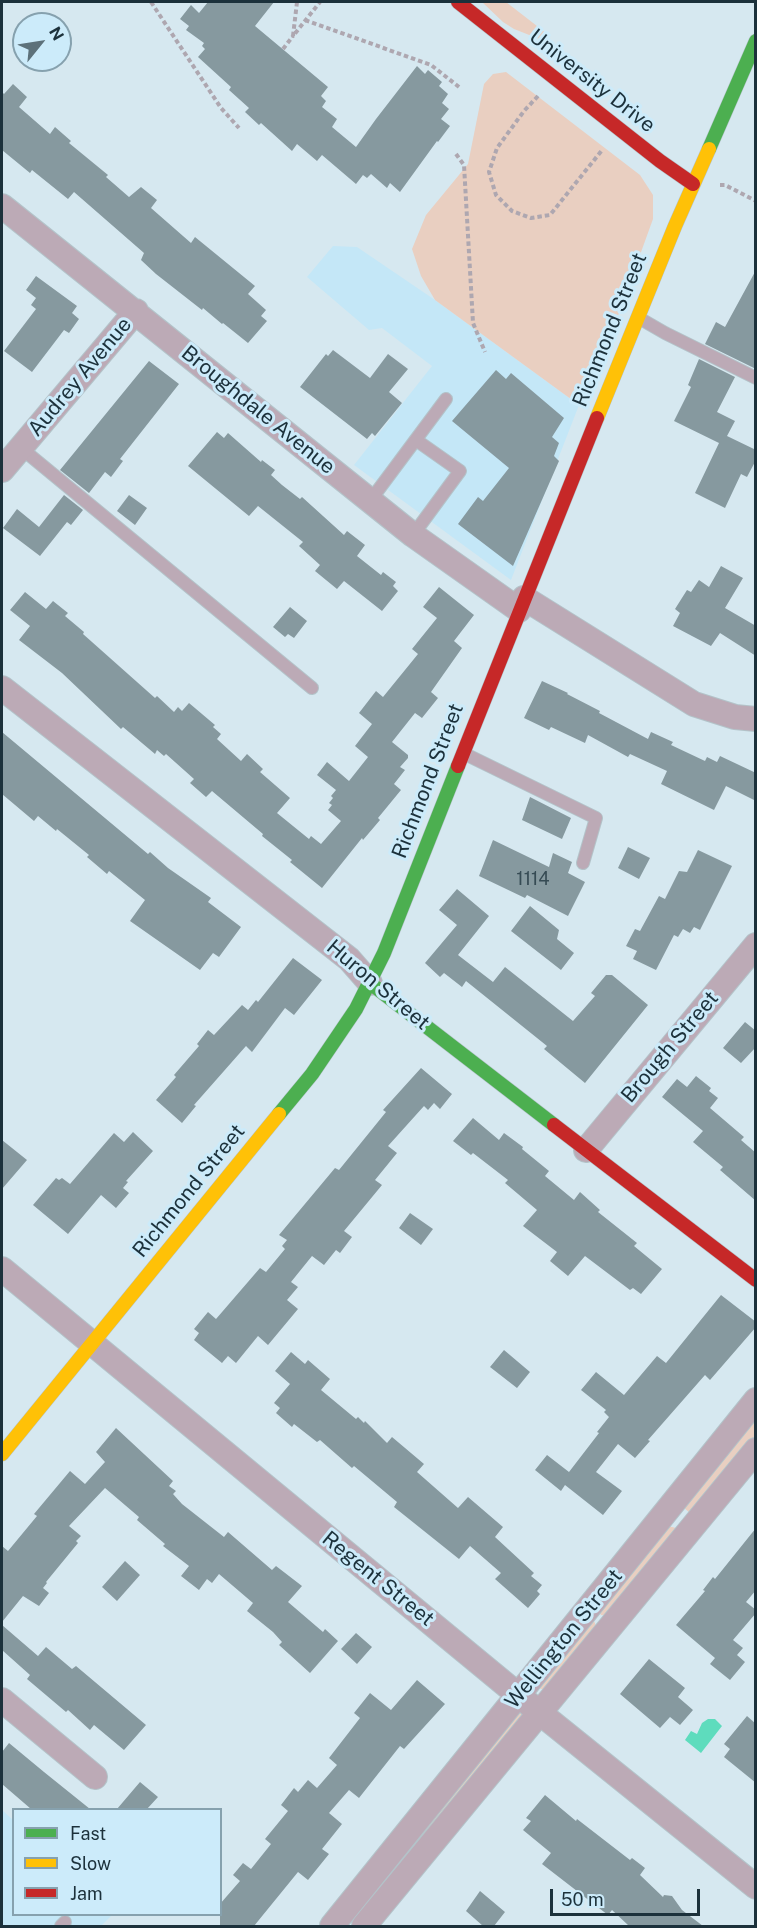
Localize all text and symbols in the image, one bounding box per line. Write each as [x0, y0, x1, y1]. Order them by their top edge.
north arrow [12, 12, 72, 72]
text: N [45, 24, 68, 44]
street label: University Drive [524, 24, 660, 138]
street label: Richmond Street [568, 249, 652, 411]
street label: Audrey Avenue [23, 312, 137, 442]
street label: Broughdale Avenue [176, 340, 340, 480]
street label: Richmond Street [387, 700, 469, 862]
house number: 1114 [516, 868, 550, 890]
street label: Huron Street [321, 935, 435, 1035]
street label: Brough Street [616, 986, 724, 1108]
street label: Richmond Street [128, 1119, 250, 1263]
street label: Regent Street [317, 1526, 439, 1632]
street label: Wellington Street [500, 1564, 628, 1714]
legend [12, 1808, 222, 1916]
text: Fast [70, 1823, 106, 1844]
text: Slow [70, 1853, 111, 1874]
scale bar [553, 1877, 703, 1915]
text: Jam [70, 1883, 103, 1904]
text: 50 m [561, 1889, 604, 1910]

